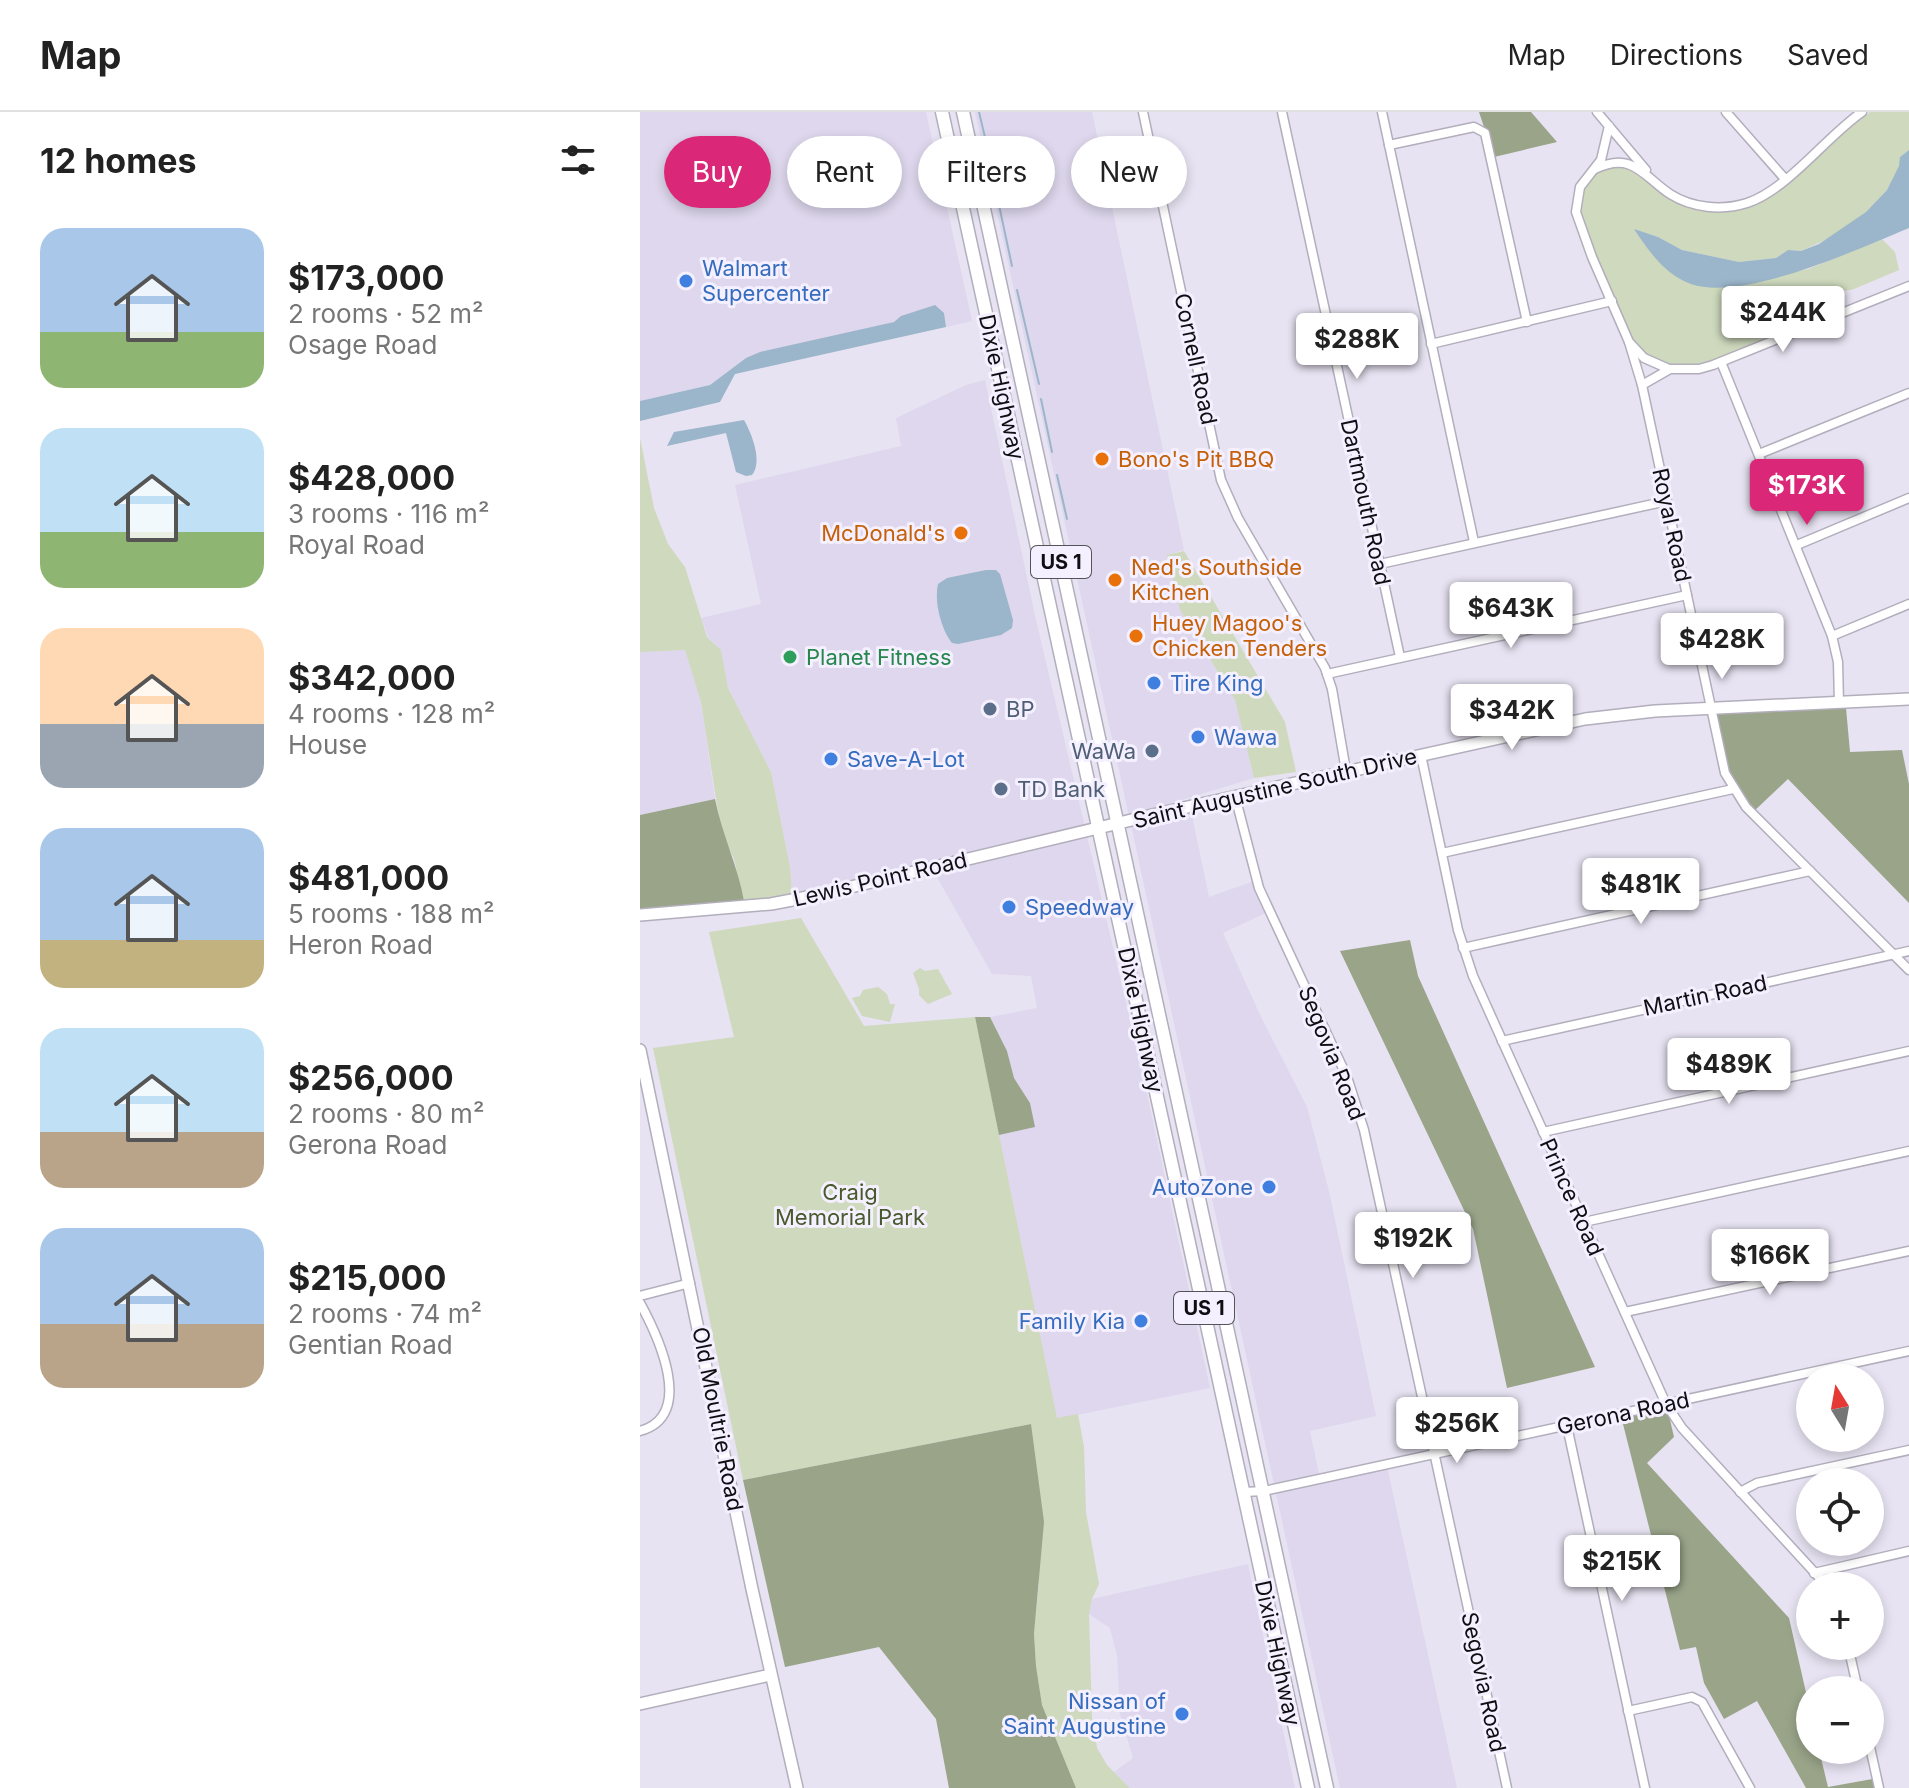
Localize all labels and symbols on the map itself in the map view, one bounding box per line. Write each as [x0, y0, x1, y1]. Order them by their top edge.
place label: Walmart Supercenter [702, 255, 830, 306]
marker: Walmart Supercenter [677, 272, 695, 290]
pin: $244K [1727, 286, 1839, 354]
street label: Cornell Road [1169, 291, 1223, 427]
street label: Dixie Highway [974, 312, 1030, 462]
pin: $288K [1301, 313, 1413, 381]
street label: Dartmouth Road [1336, 417, 1396, 587]
place label: Bono's Pit BBQ [1118, 446, 1274, 472]
marker: Bono's Pit BBQ [1093, 450, 1111, 468]
pin: $173K [1751, 459, 1863, 527]
street label: Royal Road [1647, 466, 1697, 584]
place label: McDonald's [821, 520, 945, 546]
marker: McDonald's [952, 524, 970, 542]
road number: US 1 [1031, 546, 1091, 578]
place label: Ned's Southside Kitchen [1131, 554, 1302, 605]
marker: Ned's Southside Kitchen [1106, 571, 1124, 589]
pin: $643K [1455, 582, 1567, 650]
place label: Huey Magoo's Chicken Tenders [1152, 610, 1327, 661]
pin: $428K [1666, 613, 1778, 681]
marker: Huey Magoo's Chicken Tenders [1127, 627, 1145, 645]
place label: Planet Fitness [806, 644, 952, 670]
marker: Planet Fitness [781, 648, 799, 666]
place label: Tire King [1170, 670, 1263, 696]
marker: Tire King [1145, 674, 1163, 692]
pin: $342K [1456, 684, 1568, 752]
place label: BP [1006, 696, 1034, 722]
marker: BP [981, 700, 999, 718]
place label: Wawa [1214, 724, 1277, 750]
marker: Wawa [1189, 728, 1207, 746]
place label: WaWa [1071, 738, 1136, 764]
marker: WaWa [1143, 742, 1161, 760]
street label: Saint Augustine South Drive [1131, 743, 1419, 833]
place label: Save-A-Lot [847, 746, 965, 772]
marker: Save-A-Lot [822, 750, 840, 768]
place label: TD Bank [1017, 776, 1105, 802]
marker: TD Bank [992, 780, 1010, 798]
street label: Lewis Point Road [790, 846, 970, 912]
pin: $481K [1585, 858, 1697, 926]
place label: Speedway [1025, 894, 1134, 920]
marker: Speedway [1000, 898, 1018, 916]
street label: Dixie Highway [1113, 945, 1169, 1095]
street label: Martin Road [1641, 969, 1769, 1021]
street label: Segovia Road [1293, 982, 1371, 1124]
pin: $489K [1673, 1038, 1785, 1106]
street label: Prince Road [1535, 1134, 1609, 1260]
place label: AutoZone [1152, 1174, 1253, 1200]
marker: AutoZone [1260, 1178, 1278, 1196]
park label: Craig Memorial Park [775, 1179, 925, 1230]
pin: $192K [1357, 1212, 1469, 1280]
pin: $166K [1714, 1229, 1826, 1297]
road number: US 1 [1174, 1292, 1234, 1324]
place label: Family Kia [1019, 1308, 1125, 1334]
marker: Family Kia [1132, 1312, 1150, 1330]
street label: Old Moultrie Road [687, 1325, 749, 1513]
north arrow [1796, 1364, 1884, 1452]
street label: Gerona Road [1554, 1386, 1692, 1440]
pin: $256K [1401, 1397, 1513, 1465]
pin: $215K [1566, 1535, 1678, 1603]
street label: Dixie Highway [1250, 1578, 1306, 1728]
street label: Segovia Road [1456, 1610, 1512, 1754]
place label: Nissan of Saint Augustine [1003, 1688, 1166, 1739]
marker: Nissan of Saint Augustine [1173, 1705, 1191, 1723]

